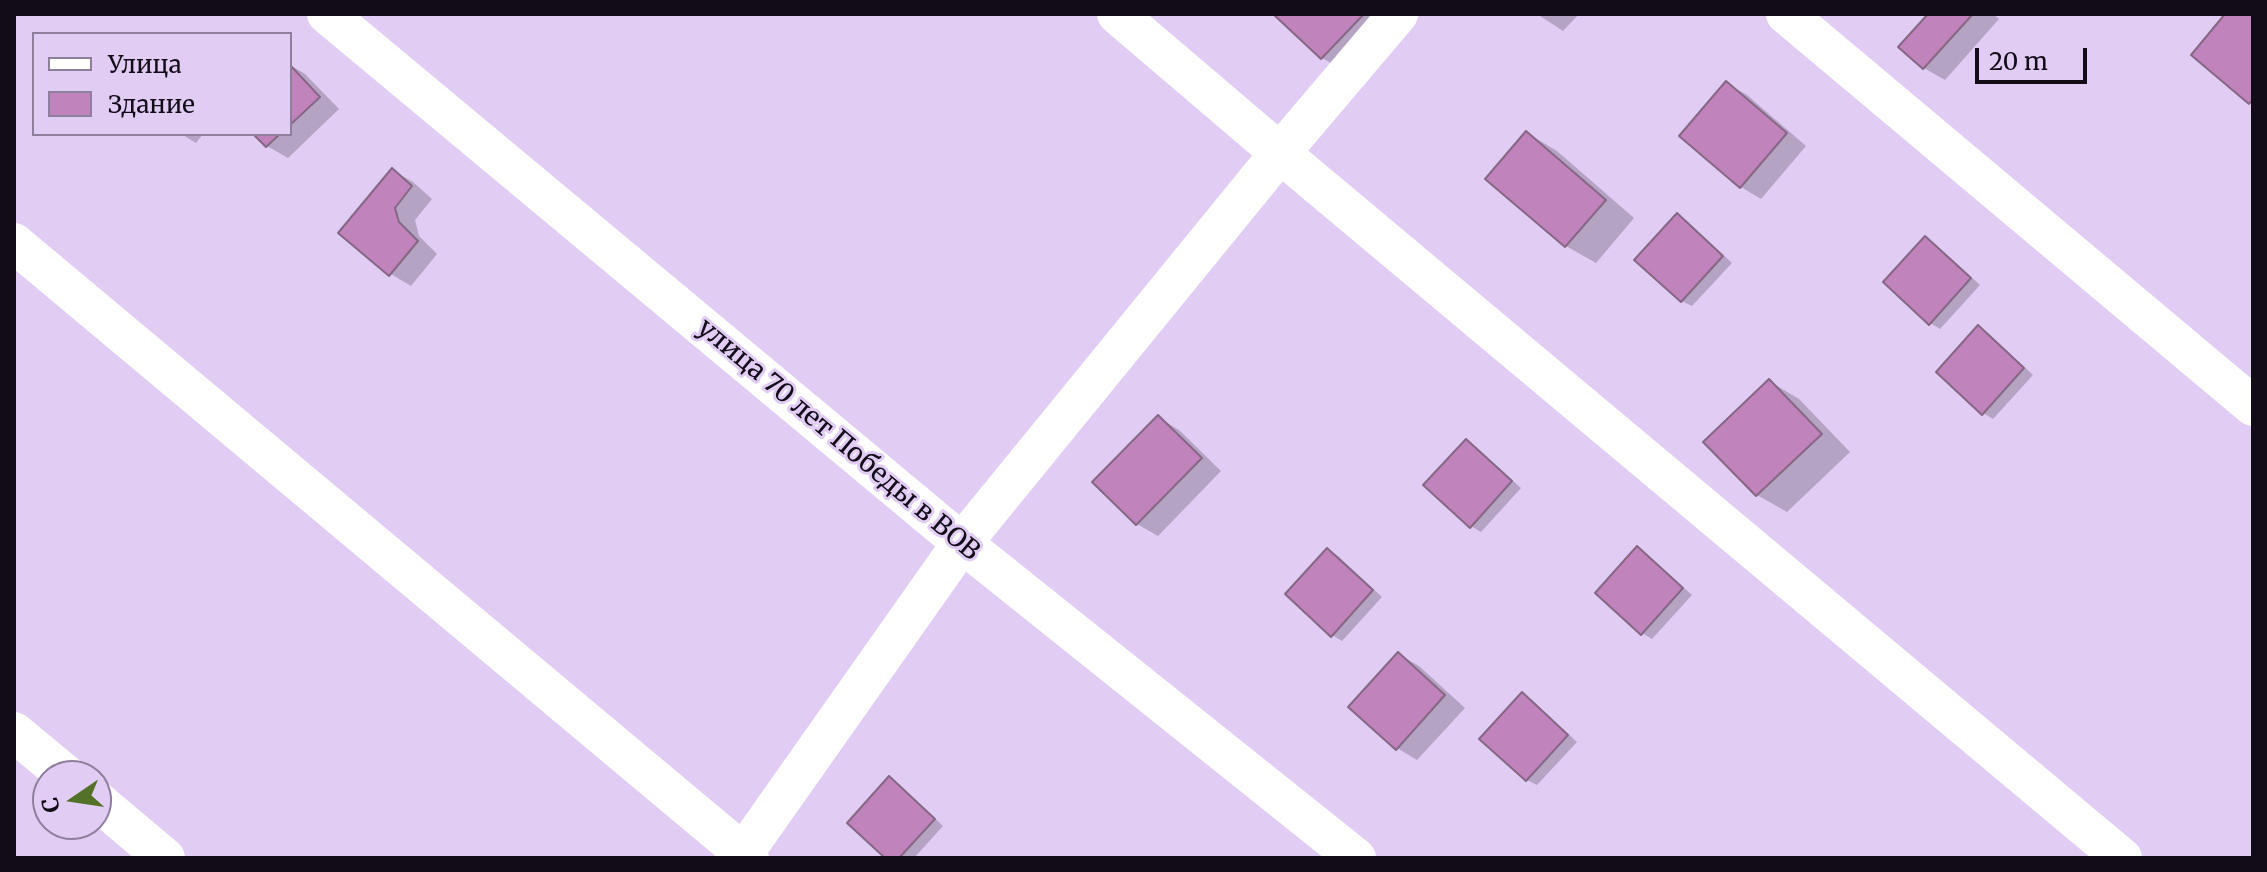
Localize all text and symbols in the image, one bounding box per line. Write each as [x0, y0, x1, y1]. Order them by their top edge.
legend [32, 32, 292, 136]
scale bar [1979, 32, 2091, 82]
text: 20 m [1989, 46, 2048, 77]
text: Улица [108, 49, 182, 80]
text: Здание [108, 89, 195, 120]
street label: улица 70 лет Победы в ВОВ [690, 313, 986, 567]
north arrow [32, 760, 112, 840]
text: С [35, 795, 66, 815]

